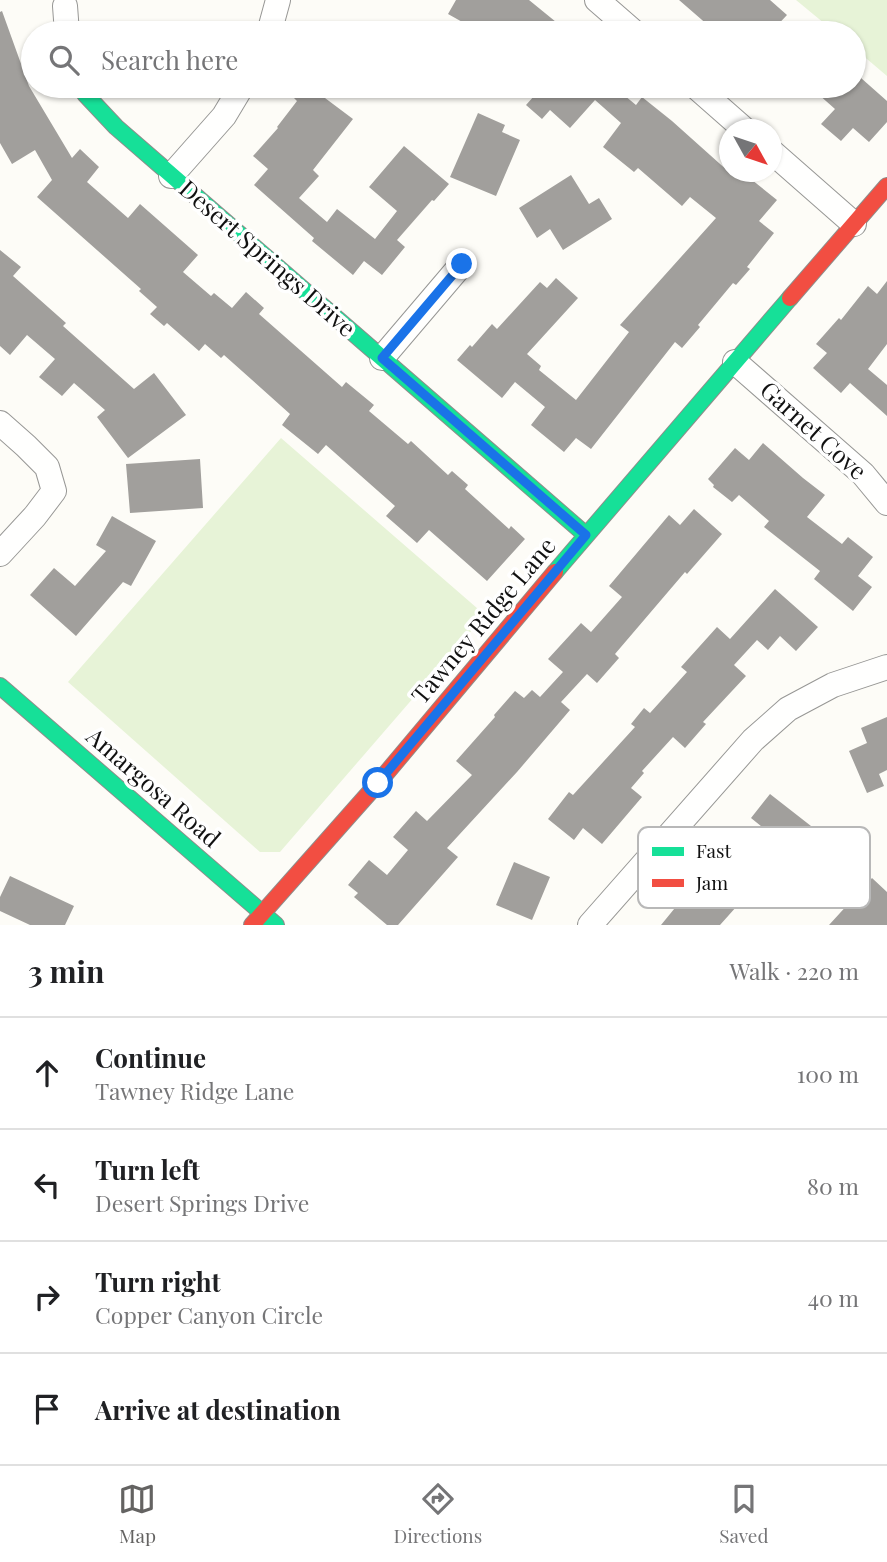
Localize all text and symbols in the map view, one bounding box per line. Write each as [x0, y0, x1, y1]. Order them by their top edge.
search box [21, 21, 866, 98]
icon: search [45, 41, 83, 79]
text: Search here [101, 42, 238, 77]
north arrow [719, 119, 782, 182]
street label: Desert Springs Drive [173, 172, 363, 343]
route end [446, 248, 477, 279]
street label: Garnet Cove [754, 373, 874, 486]
street label: Tawney Ridge Lane [403, 530, 562, 710]
street label: Amargosa Road [80, 719, 228, 854]
route start [362, 767, 393, 798]
legend [638, 827, 870, 908]
text: Fast [696, 837, 732, 863]
text: Jam [695, 869, 728, 895]
text: 3 min [28, 951, 104, 991]
text: Walk · 220 m [729, 955, 859, 986]
text: Continue [95, 1040, 206, 1075]
icon: ahead [28, 1054, 66, 1092]
text: 100 m [797, 1058, 859, 1089]
text: Tawney Ridge Lane [95, 1075, 295, 1106]
text: Turn left [95, 1152, 200, 1187]
icon: left [28, 1166, 66, 1204]
text: 80 m [807, 1170, 859, 1201]
text: Desert Springs Drive [95, 1187, 309, 1218]
text: Turn right [95, 1264, 221, 1299]
icon: right [28, 1278, 66, 1316]
text: 40 m [808, 1282, 859, 1313]
text: Copper Canyon Circle [95, 1299, 323, 1330]
icon: arrive [28, 1390, 66, 1428]
text: Arrive at destination [95, 1392, 341, 1427]
tab: Map [118, 1480, 156, 1548]
tab: Directions [393, 1480, 482, 1548]
tab: Saved [719, 1480, 769, 1548]

